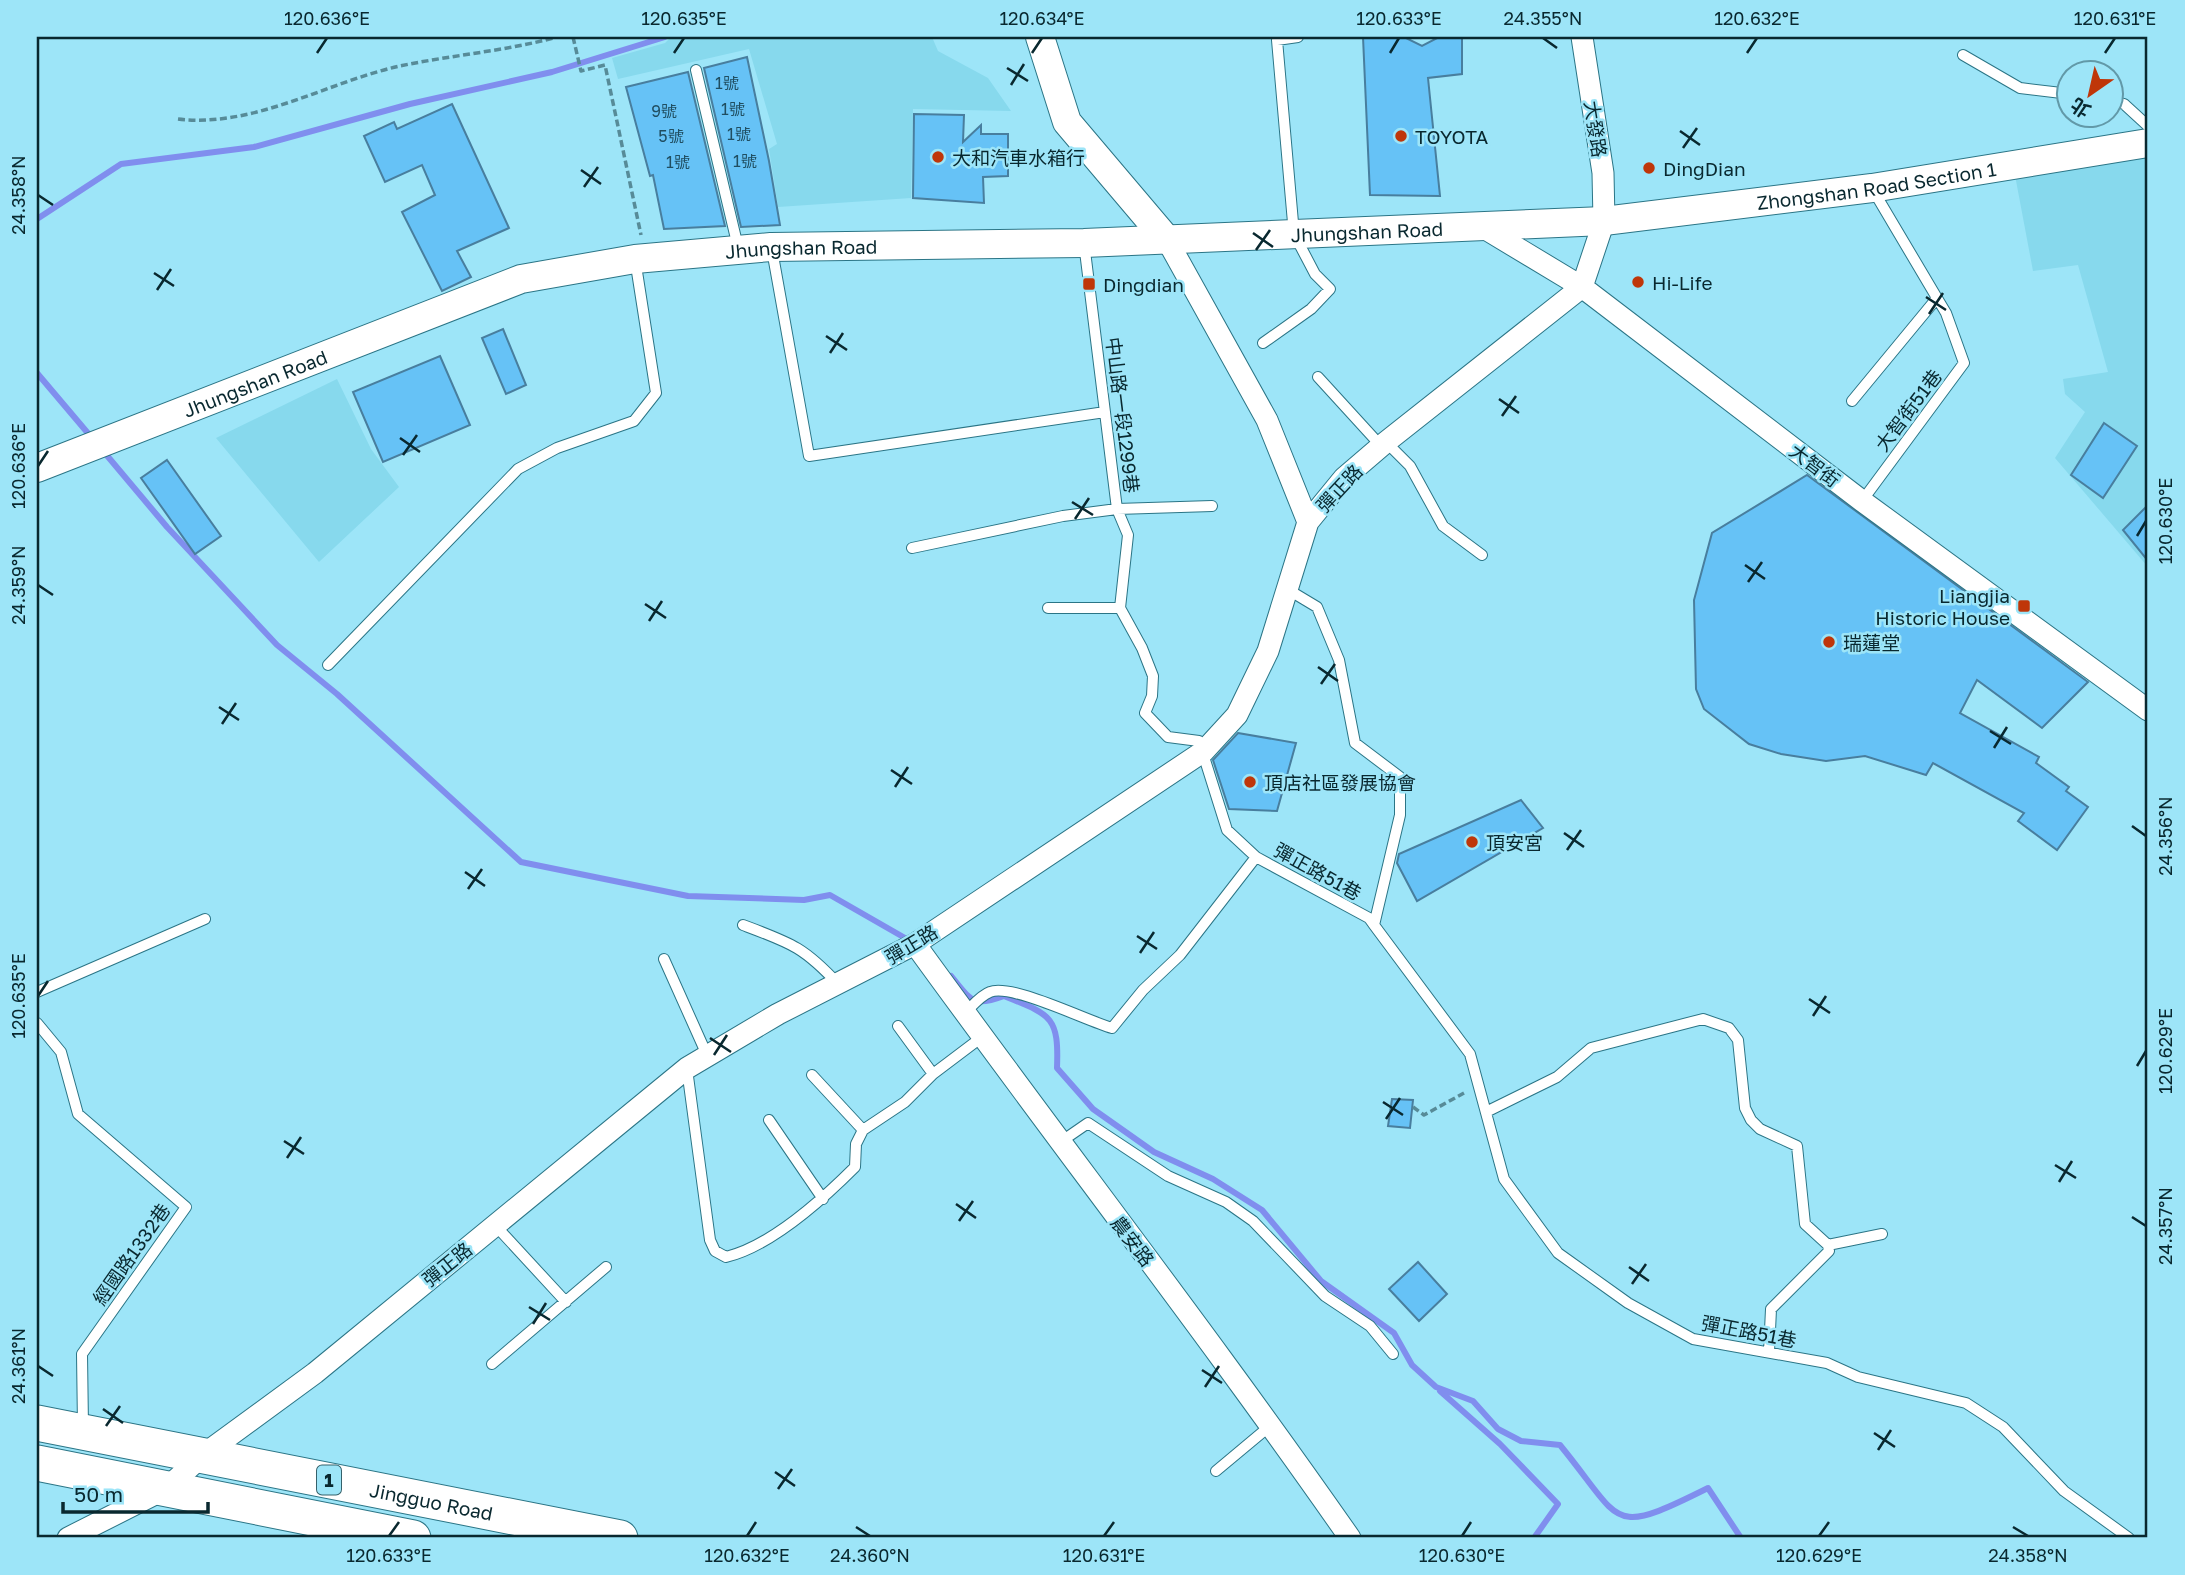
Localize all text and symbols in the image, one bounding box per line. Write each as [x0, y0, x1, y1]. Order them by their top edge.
text: 120.636°E [284, 7, 370, 29]
text: 120.635°E [641, 7, 727, 29]
text: 120.634°E [999, 7, 1085, 29]
text: 120.633°E [1356, 7, 1442, 29]
text: 24.355°N [1504, 7, 1582, 29]
text: 120.632°E [1714, 7, 1800, 29]
text: 120.631°E [2074, 7, 2156, 29]
north arrow [2056, 60, 2126, 130]
house number: 1號 [715, 73, 739, 93]
text: 北 [2066, 94, 2095, 123]
house number: 1號 [721, 99, 745, 119]
street label: 大發路 [1580, 99, 1612, 159]
house number: 9號 [651, 101, 677, 121]
house number: 1號 [727, 124, 751, 144]
place label: TOYOTA [1415, 125, 1488, 148]
house number: 5號 [658, 126, 684, 146]
marker: TOYOTA [1393, 128, 1409, 144]
place label: 大和汽車水箱行 [952, 146, 1085, 169]
marker: 大和汽車水箱行 [930, 149, 946, 165]
house number: 1號 [733, 151, 757, 171]
house number: 1號 [666, 152, 690, 172]
text: 24.358°N [7, 155, 29, 235]
street label: Zhongshan Road Section 1 [1755, 156, 1998, 214]
place label: DingDian [1663, 157, 1746, 180]
marker: DingDian [1641, 160, 1657, 176]
street label: Jhungshan Road [1290, 216, 1444, 246]
street label: Jhungshan Road [724, 234, 878, 263]
place label: Hi-Life [1652, 271, 1712, 294]
place label: Dingdian [1103, 273, 1184, 296]
marker: Hi-Life [1630, 274, 1646, 290]
marker: Dingdian [1081, 276, 1097, 292]
street label: 中山路一段1299巷 [1102, 336, 1144, 494]
street label: Jhungshan Road [180, 344, 330, 421]
street label: 大智街51巷 [1870, 365, 1946, 455]
text: 120.636°E [7, 423, 29, 509]
street label: 大智街 [1785, 439, 1845, 491]
street label: 彈正路 [1311, 459, 1367, 517]
text: 120.630°E [2154, 478, 2176, 564]
text: 24.359°N [7, 545, 29, 625]
place label: Liangjia Historic House [1875, 584, 2010, 629]
marker: Liangjia Historic House [2016, 598, 2032, 614]
place label: 瑞蓮堂 [1843, 631, 1900, 654]
marker: 瑞蓮堂 [1821, 634, 1837, 650]
place label: 頂店社區發展協會 [1264, 771, 1416, 794]
marker: 頂店社區發展協會 [1242, 774, 1258, 790]
text: 24.356°N [2154, 796, 2176, 876]
place label: 頂安宮 [1486, 831, 1543, 854]
marker: 頂安宮 [1464, 834, 1480, 850]
street label: 彈正路51巷 [1270, 838, 1366, 904]
street label: 彈正路 [881, 919, 941, 969]
text: 120.635°E [7, 953, 29, 1039]
text: 120.629°E [2154, 1008, 2176, 1094]
text: 24.357°N [2154, 1187, 2176, 1265]
street label: 經國路1332巷 [88, 1199, 174, 1309]
street label: 農安路 [1107, 1211, 1159, 1271]
street label: 彈正路 [418, 1237, 476, 1291]
street label: 彈正路51巷 [1700, 1311, 1798, 1351]
text: 24.361°N [7, 1328, 29, 1404]
road number: 1 [317, 1465, 341, 1494]
scale bar [63, 1470, 208, 1514]
street label: Jingguo Road [368, 1477, 495, 1524]
text: 50 m [74, 1481, 123, 1507]
text: 120.633°E [346, 1544, 432, 1566]
text: 120.632°E [704, 1544, 790, 1566]
text: 24.360°N [830, 1544, 910, 1566]
text: 120.631°E [1063, 1544, 1145, 1566]
text: 120.630°E [1419, 1544, 1505, 1566]
text: 120.629°E [1776, 1544, 1862, 1566]
text: 24.358°N [1988, 1544, 2068, 1566]

